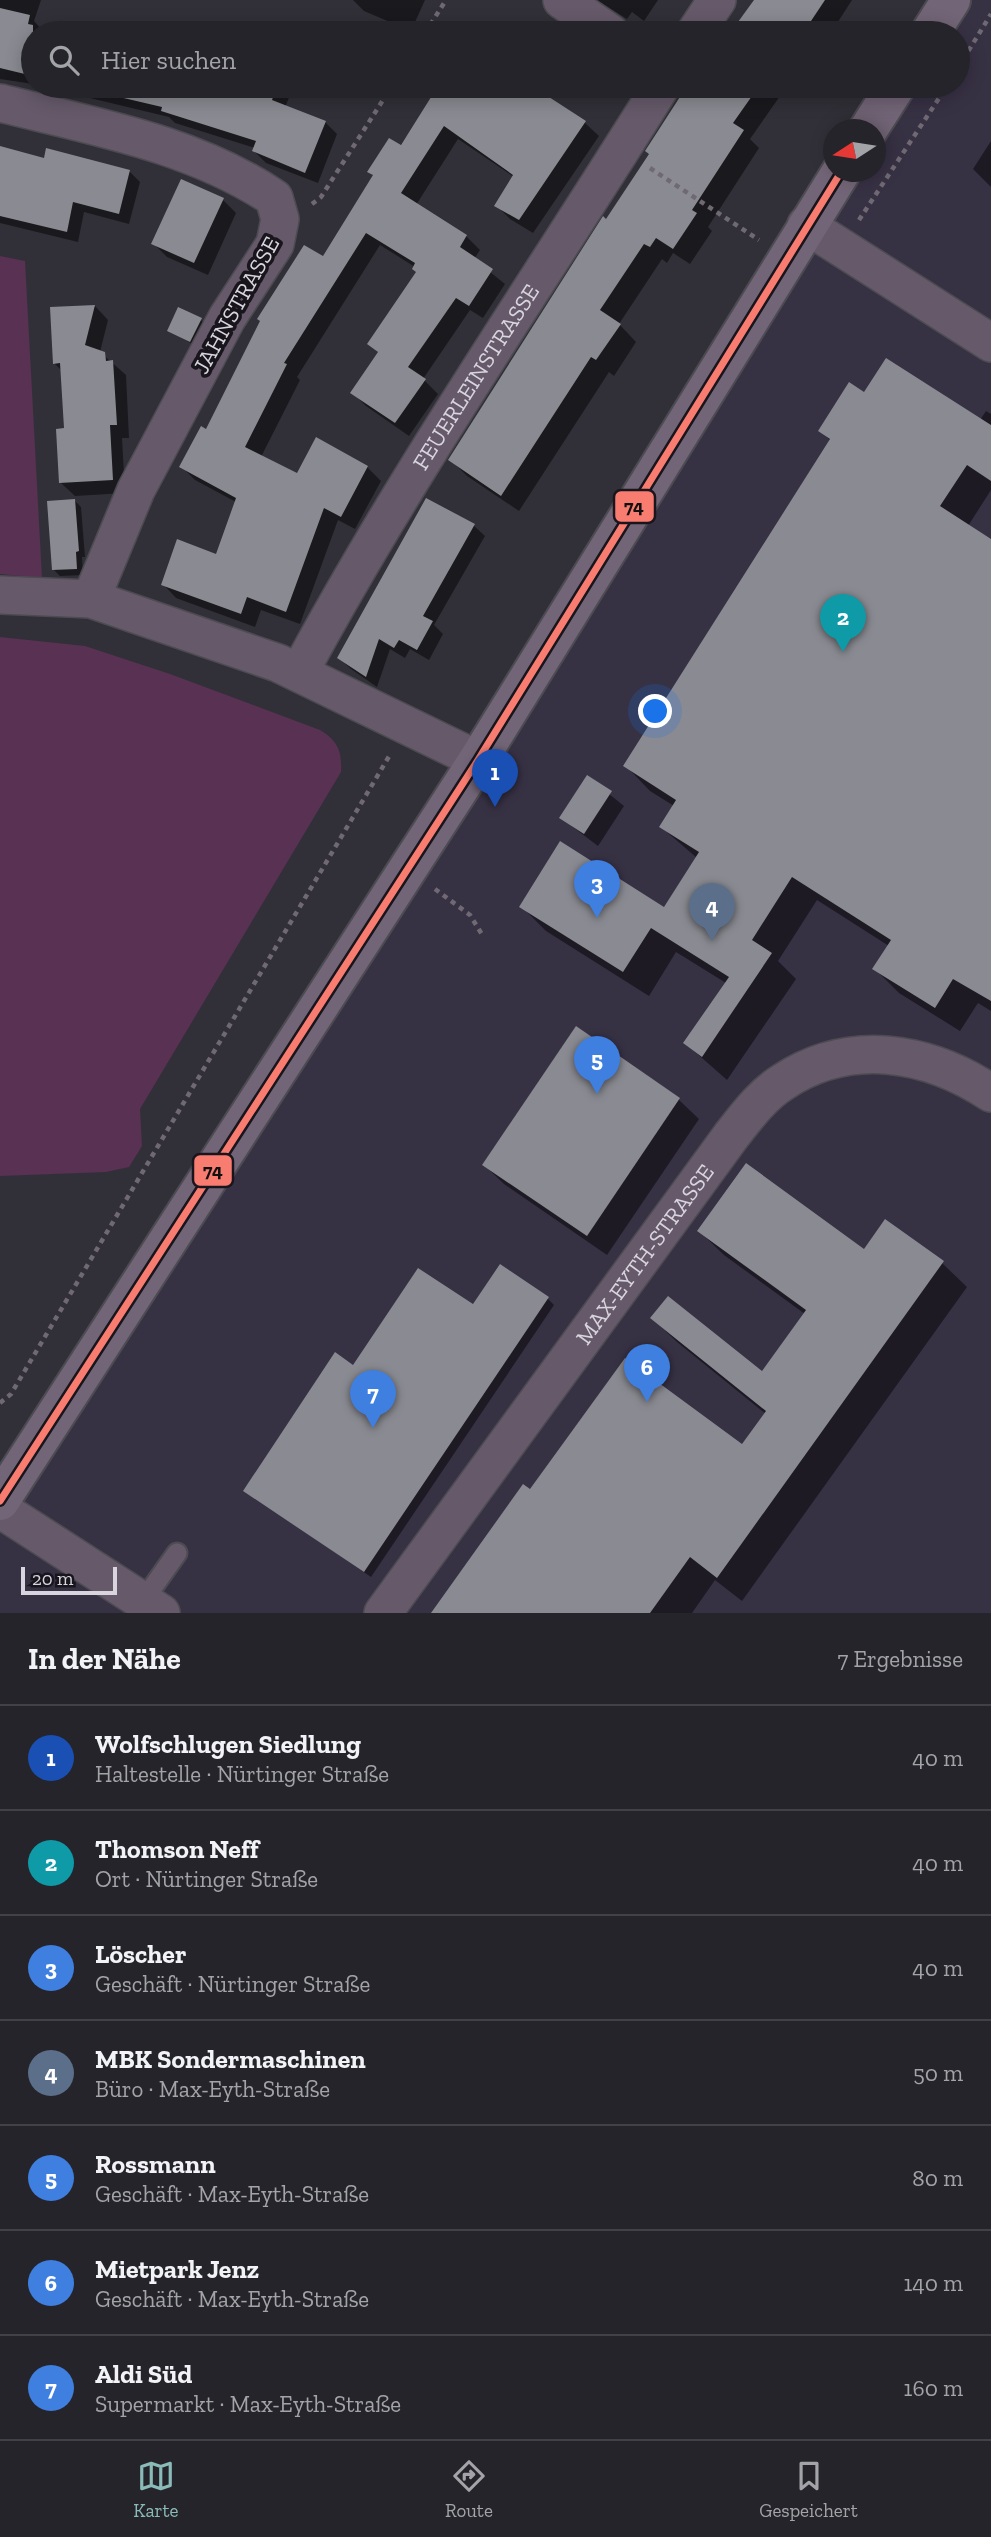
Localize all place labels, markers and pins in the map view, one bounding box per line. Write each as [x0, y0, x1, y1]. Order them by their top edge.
pin: 2 [820, 594, 866, 652]
pin: 1 [472, 749, 518, 807]
pin: 3 [574, 860, 620, 918]
pin: 4 [689, 883, 735, 941]
pin: 5 [574, 1036, 620, 1094]
pin: 6 [624, 1344, 670, 1402]
pin: 7 [350, 1370, 396, 1428]

